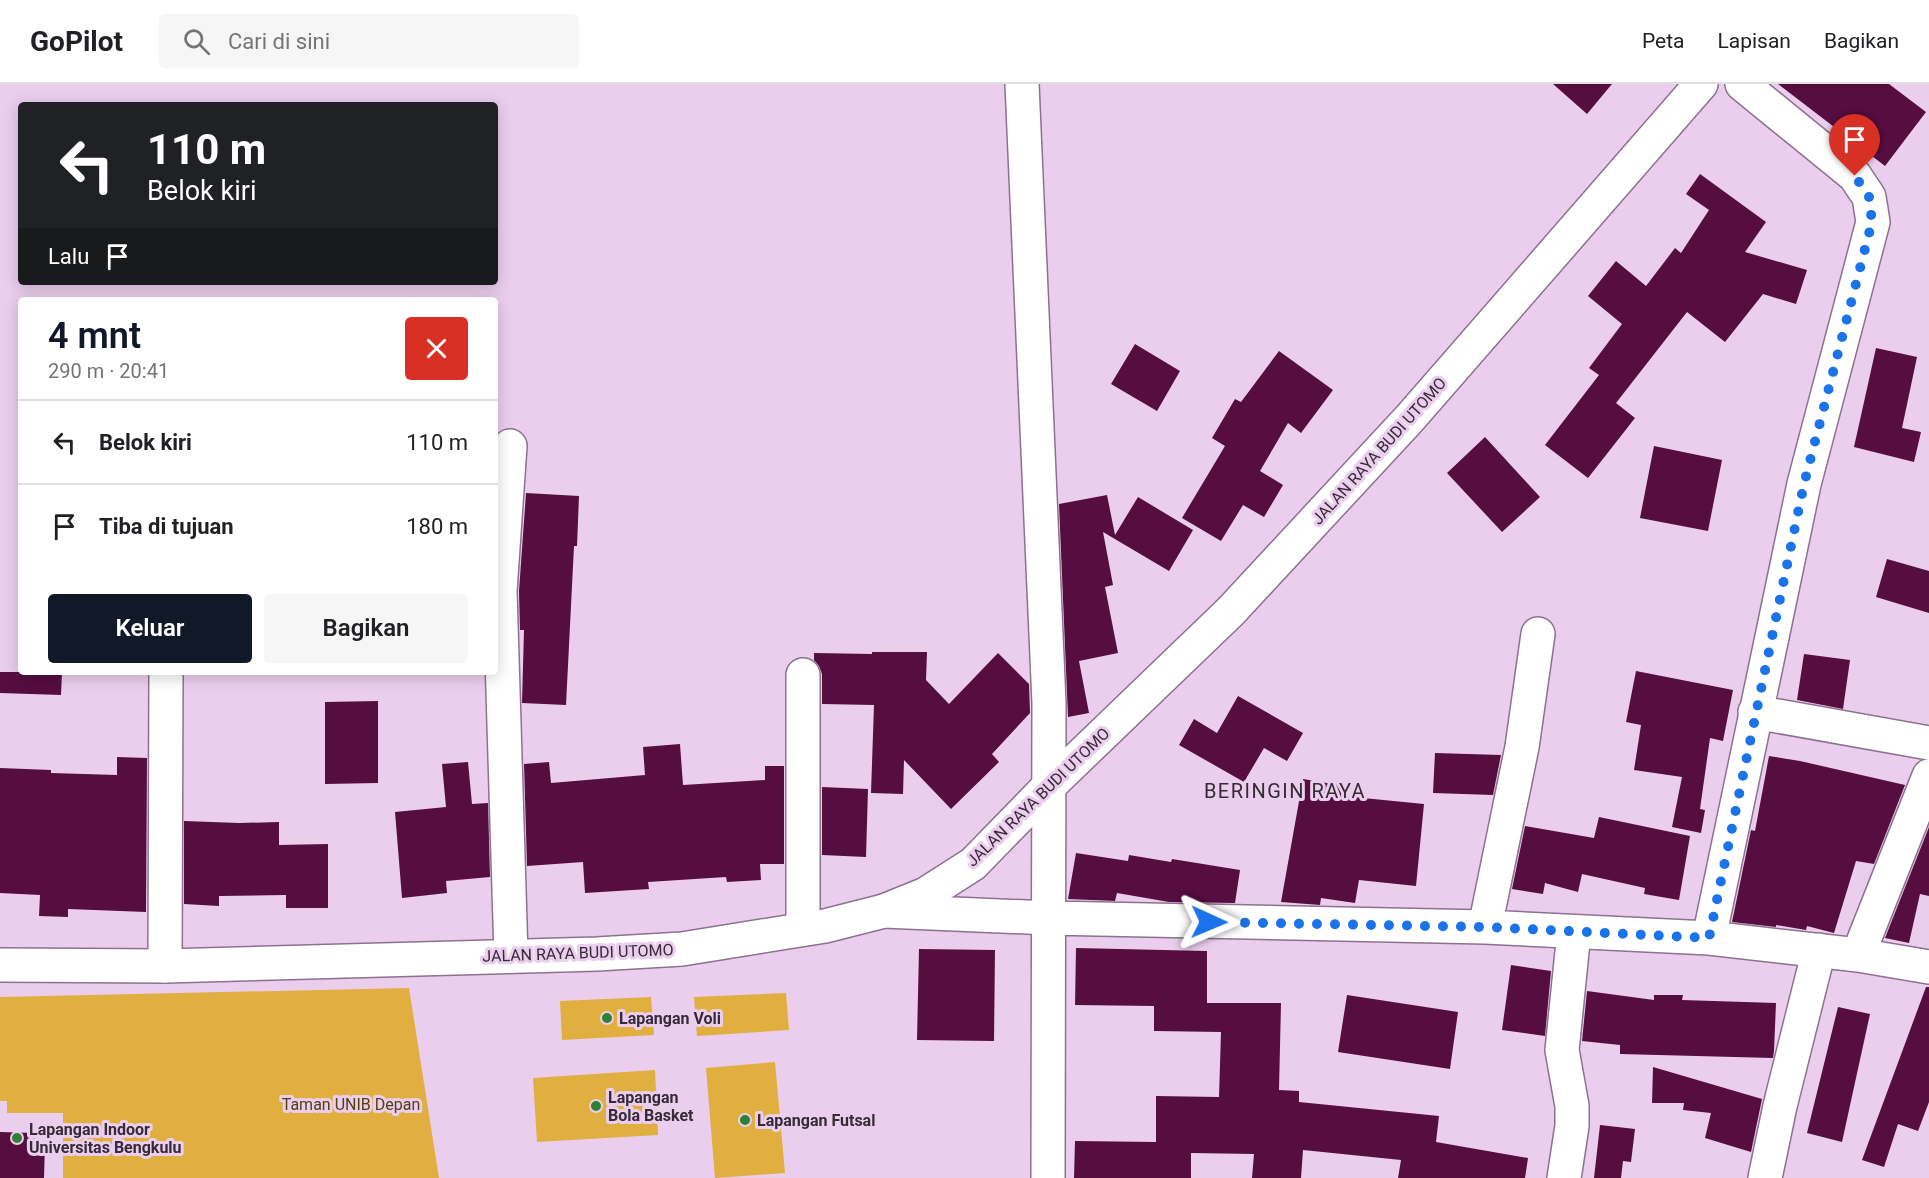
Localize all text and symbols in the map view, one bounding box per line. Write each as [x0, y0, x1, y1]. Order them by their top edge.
search box [159, 14, 579, 68]
text: GoPilot [30, 25, 123, 58]
icon: search [180, 25, 213, 58]
text: Cari di sini [228, 29, 330, 54]
text: Peta [1642, 29, 1684, 53]
text: Lapisan [1717, 29, 1791, 53]
text: Bagikan [1824, 29, 1899, 53]
pin [1829, 114, 1880, 176]
icon: arrive [1838, 123, 1871, 156]
text: 110 m [147, 125, 266, 174]
icon: left [48, 126, 126, 204]
text: Belok kiri [147, 175, 256, 207]
icon: arrive [101, 240, 134, 273]
text: Lalu [48, 244, 89, 269]
text: 4 mnt [48, 315, 141, 357]
button: close [405, 317, 468, 380]
text: 290 m · 20:41 [48, 359, 169, 383]
street label: JALAN RAYA BUDI UTOMO [1308, 374, 1450, 528]
icon: left [48, 426, 81, 459]
text: Belok kiri [99, 430, 192, 455]
text: 110 m [406, 430, 468, 455]
icon: arrive [48, 510, 81, 543]
text: Tiba di tujuan [99, 514, 234, 539]
text: 180 m [406, 514, 468, 539]
button: Keluar [48, 594, 252, 663]
button: Bagikan [264, 594, 468, 663]
street label: JALAN RAYA BUDI UTOMO [963, 724, 1113, 870]
district label: BERINGIN RAYA [1204, 779, 1366, 803]
position arrow [1177, 890, 1241, 954]
street label: JALAN RAYA BUDI UTOMO [482, 940, 674, 966]
place label: Lapangan Voli [619, 1009, 721, 1028]
marker: Lapangan Voli [600, 1011, 614, 1025]
place label: Lapangan Bola Basket [608, 1088, 694, 1125]
park label: Taman UNIB Depan [282, 1095, 420, 1114]
marker: Lapangan Bola Basket [589, 1099, 603, 1113]
place label: Lapangan Futsal [757, 1111, 875, 1130]
marker: Lapangan Futsal [738, 1113, 752, 1127]
place label: Lapangan Indoor Universitas Bengkulu [29, 1120, 182, 1157]
marker: Lapangan Indoor Universitas Bengkulu [10, 1131, 24, 1145]

